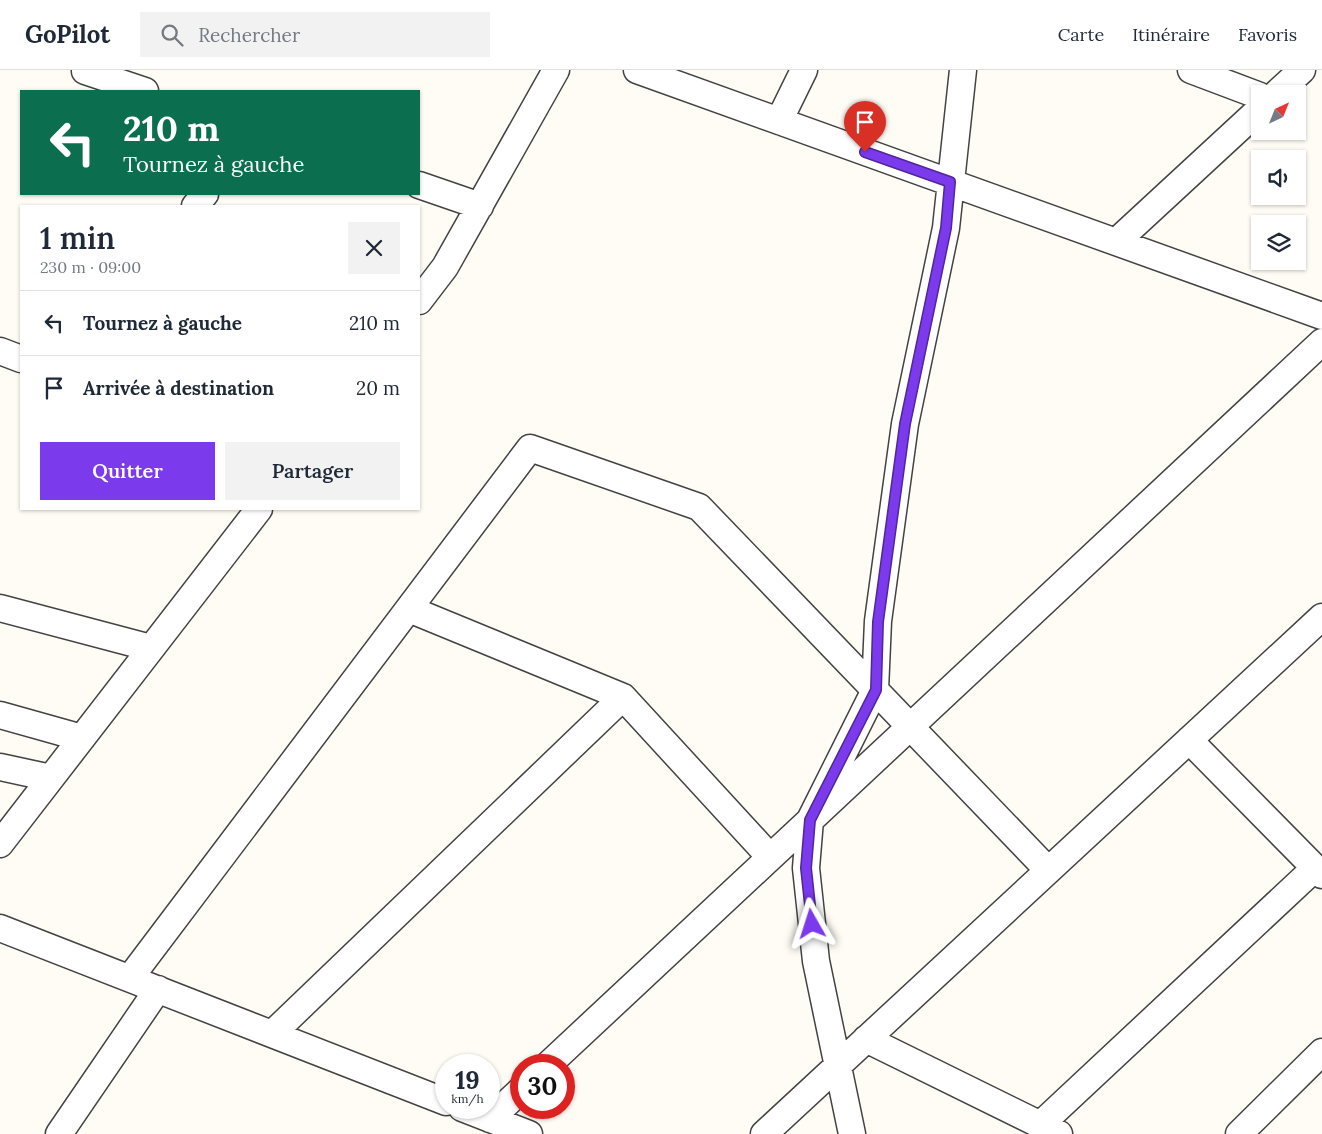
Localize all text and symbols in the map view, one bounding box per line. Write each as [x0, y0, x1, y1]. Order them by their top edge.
search box [140, 12, 490, 57]
text: GoPilot [25, 19, 110, 50]
icon: search [158, 21, 186, 49]
text: Rechercher [198, 23, 300, 47]
text: Carte [1058, 23, 1104, 46]
text: Itinéraire [1132, 23, 1210, 46]
text: Favoris [1238, 23, 1297, 46]
north arrow [1251, 85, 1306, 140]
map controls [1251, 85, 1306, 270]
pin [844, 101, 886, 152]
text: 210 m [123, 106, 220, 151]
icon: arrive [851, 108, 879, 136]
icon: left [40, 110, 105, 175]
text: Tournez à gauche [123, 150, 304, 178]
button: sound [1251, 150, 1306, 205]
button: layers [1251, 215, 1306, 270]
text: 1 min [40, 219, 115, 257]
button: close [348, 222, 400, 274]
text: 230 m · 09:00 [40, 257, 141, 277]
icon: left [40, 309, 68, 337]
text: Tournez à gauche [83, 311, 242, 335]
text: 210 m [349, 311, 400, 335]
icon: arrive [40, 374, 68, 402]
text: Arrivée à destination [83, 376, 274, 400]
text: 20 m [356, 376, 400, 400]
button: Quitter [40, 442, 215, 500]
button: Partager [225, 442, 400, 500]
position arrow [785, 897, 837, 949]
speed limit sign: 30 [510, 1054, 575, 1119]
text: 19 [455, 1064, 480, 1096]
text: km/h [451, 1091, 484, 1106]

